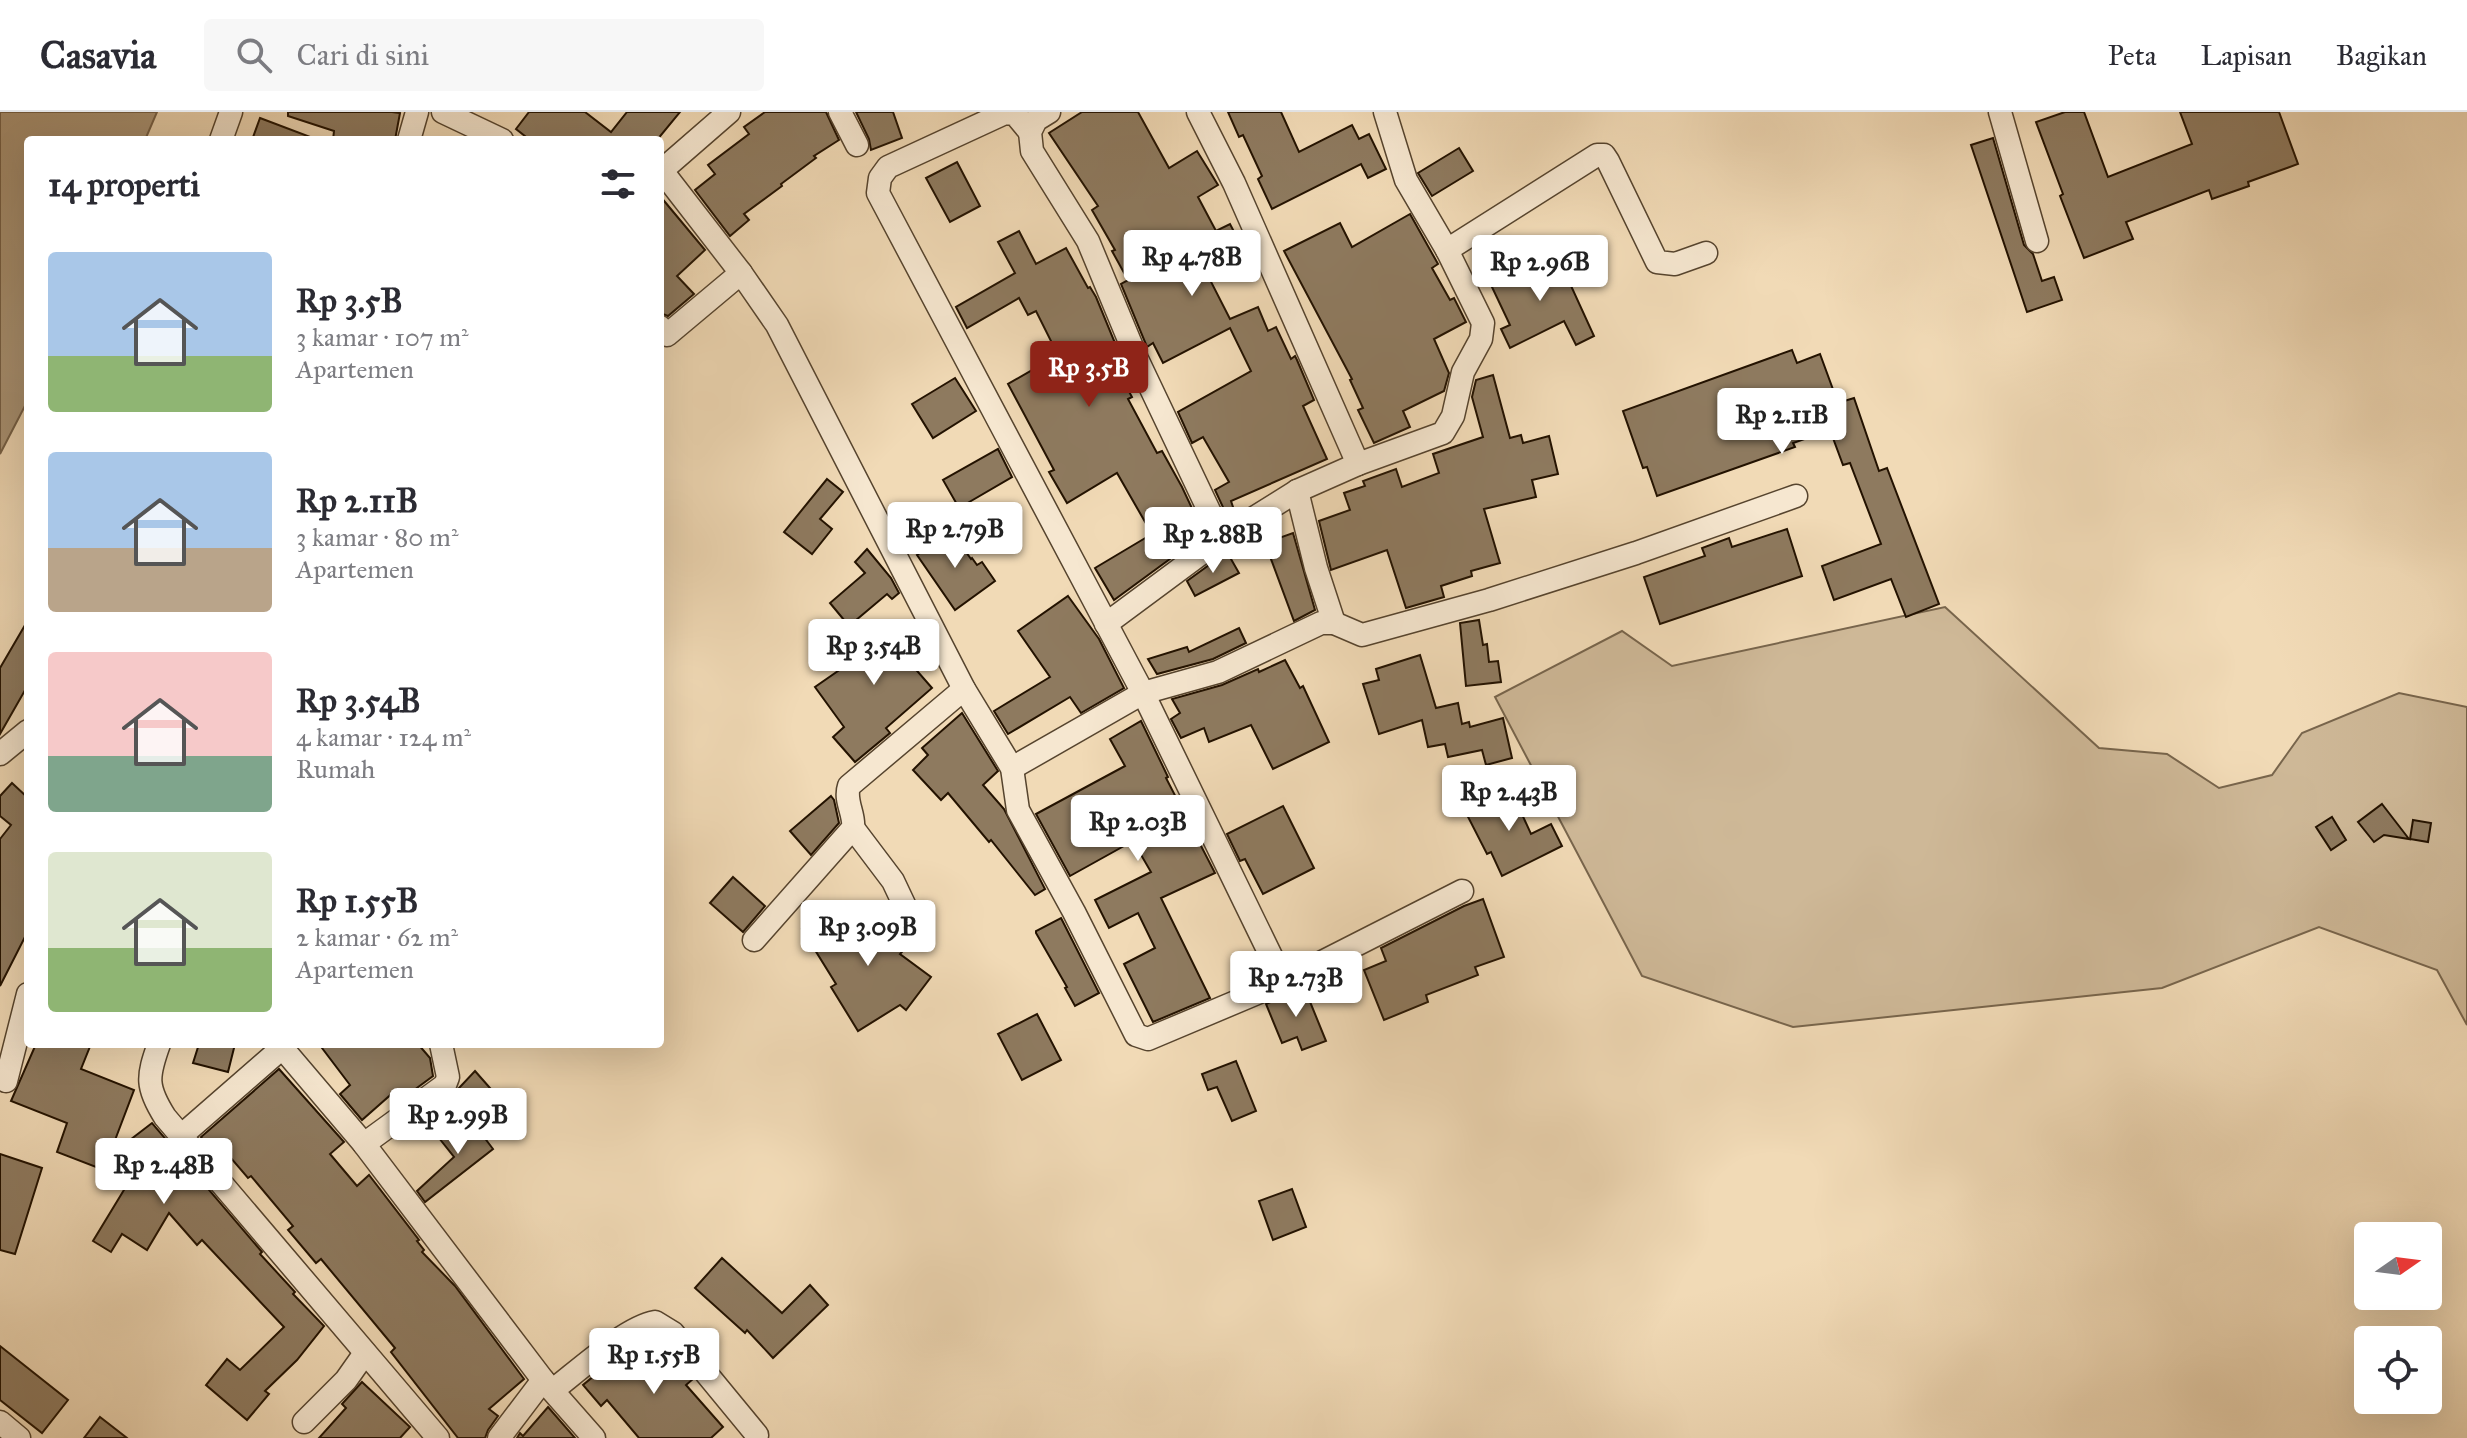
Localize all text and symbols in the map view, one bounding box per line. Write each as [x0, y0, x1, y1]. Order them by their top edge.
search box [204, 19, 764, 91]
text: Casavia [40, 32, 156, 78]
icon: search [232, 33, 276, 77]
text: Cari di sini [296, 37, 429, 73]
text: Peta [2108, 38, 2157, 73]
text: Lapisan [2201, 38, 2292, 73]
text: Bagikan [2336, 38, 2427, 73]
icon: filters [596, 162, 640, 206]
text: 14 properti [48, 164, 200, 205]
pin: Rp 4.78B [1109, 230, 1275, 298]
pin: Rp 2.96B [1457, 235, 1623, 303]
text: Rp 4.78B [1142, 240, 1242, 272]
text: Rp 2.96B [1490, 245, 1590, 277]
text: Rp 3.5B [296, 280, 403, 321]
icon: home [112, 284, 208, 380]
text: 3 kamar · 107 m² [296, 321, 469, 353]
pin: Rp 3.5B [1015, 341, 1163, 409]
text: Rp 3.5B [1048, 351, 1130, 383]
text: Apartemen [296, 353, 414, 385]
pin: Rp 2.11B [1699, 388, 1865, 456]
text: Rp 2.11B [1735, 398, 1829, 430]
text: Rp 2.11B [296, 480, 418, 521]
icon: home [112, 484, 208, 580]
pin: Rp 2.79B [872, 502, 1038, 570]
pin: Rp 2.88B [1130, 507, 1296, 575]
text: Rp 2.79B [905, 512, 1005, 544]
text: Rp 2.88B [1163, 517, 1263, 549]
text: 3 kamar · 80 m² [296, 521, 458, 553]
text: Apartemen [296, 553, 414, 585]
pin: Rp 3.54B [791, 619, 957, 687]
text: Rp 3.54B [826, 629, 922, 661]
text: Rp 3.54B [296, 680, 421, 721]
icon: home [112, 684, 208, 780]
text: 4 kamar · 124 m² [296, 721, 471, 753]
text: Rumah [296, 753, 375, 785]
pin: Rp 2.43B [1426, 765, 1592, 833]
text: Rp 2.43B [1460, 775, 1558, 807]
pin: Rp 2.03B [1055, 795, 1221, 863]
text: Rp 2.03B [1089, 805, 1187, 837]
text: Rp 1.55B [296, 880, 418, 921]
icon: home [112, 884, 208, 980]
pin: Rp 3.09B [785, 900, 951, 968]
text: Rp 3.09B [819, 910, 918, 942]
text: 2 kamar · 62 m² [296, 921, 458, 953]
pin: Rp 2.73B [1213, 951, 1379, 1019]
text: Apartemen [296, 953, 414, 985]
text: Rp 2.73B [1248, 961, 1344, 993]
pin: Rp 2.99B [375, 1088, 541, 1156]
text: Rp 2.99B [408, 1098, 508, 1130]
pin: Rp 2.48B [81, 1138, 247, 1206]
text: Rp 2.48B [113, 1148, 215, 1180]
north arrow [2354, 1222, 2442, 1310]
map controls [2354, 1222, 2442, 1414]
button: locate [2354, 1326, 2442, 1414]
pin: Rp 1.55B [571, 1328, 737, 1396]
text: Rp 1.55B [607, 1338, 701, 1370]

